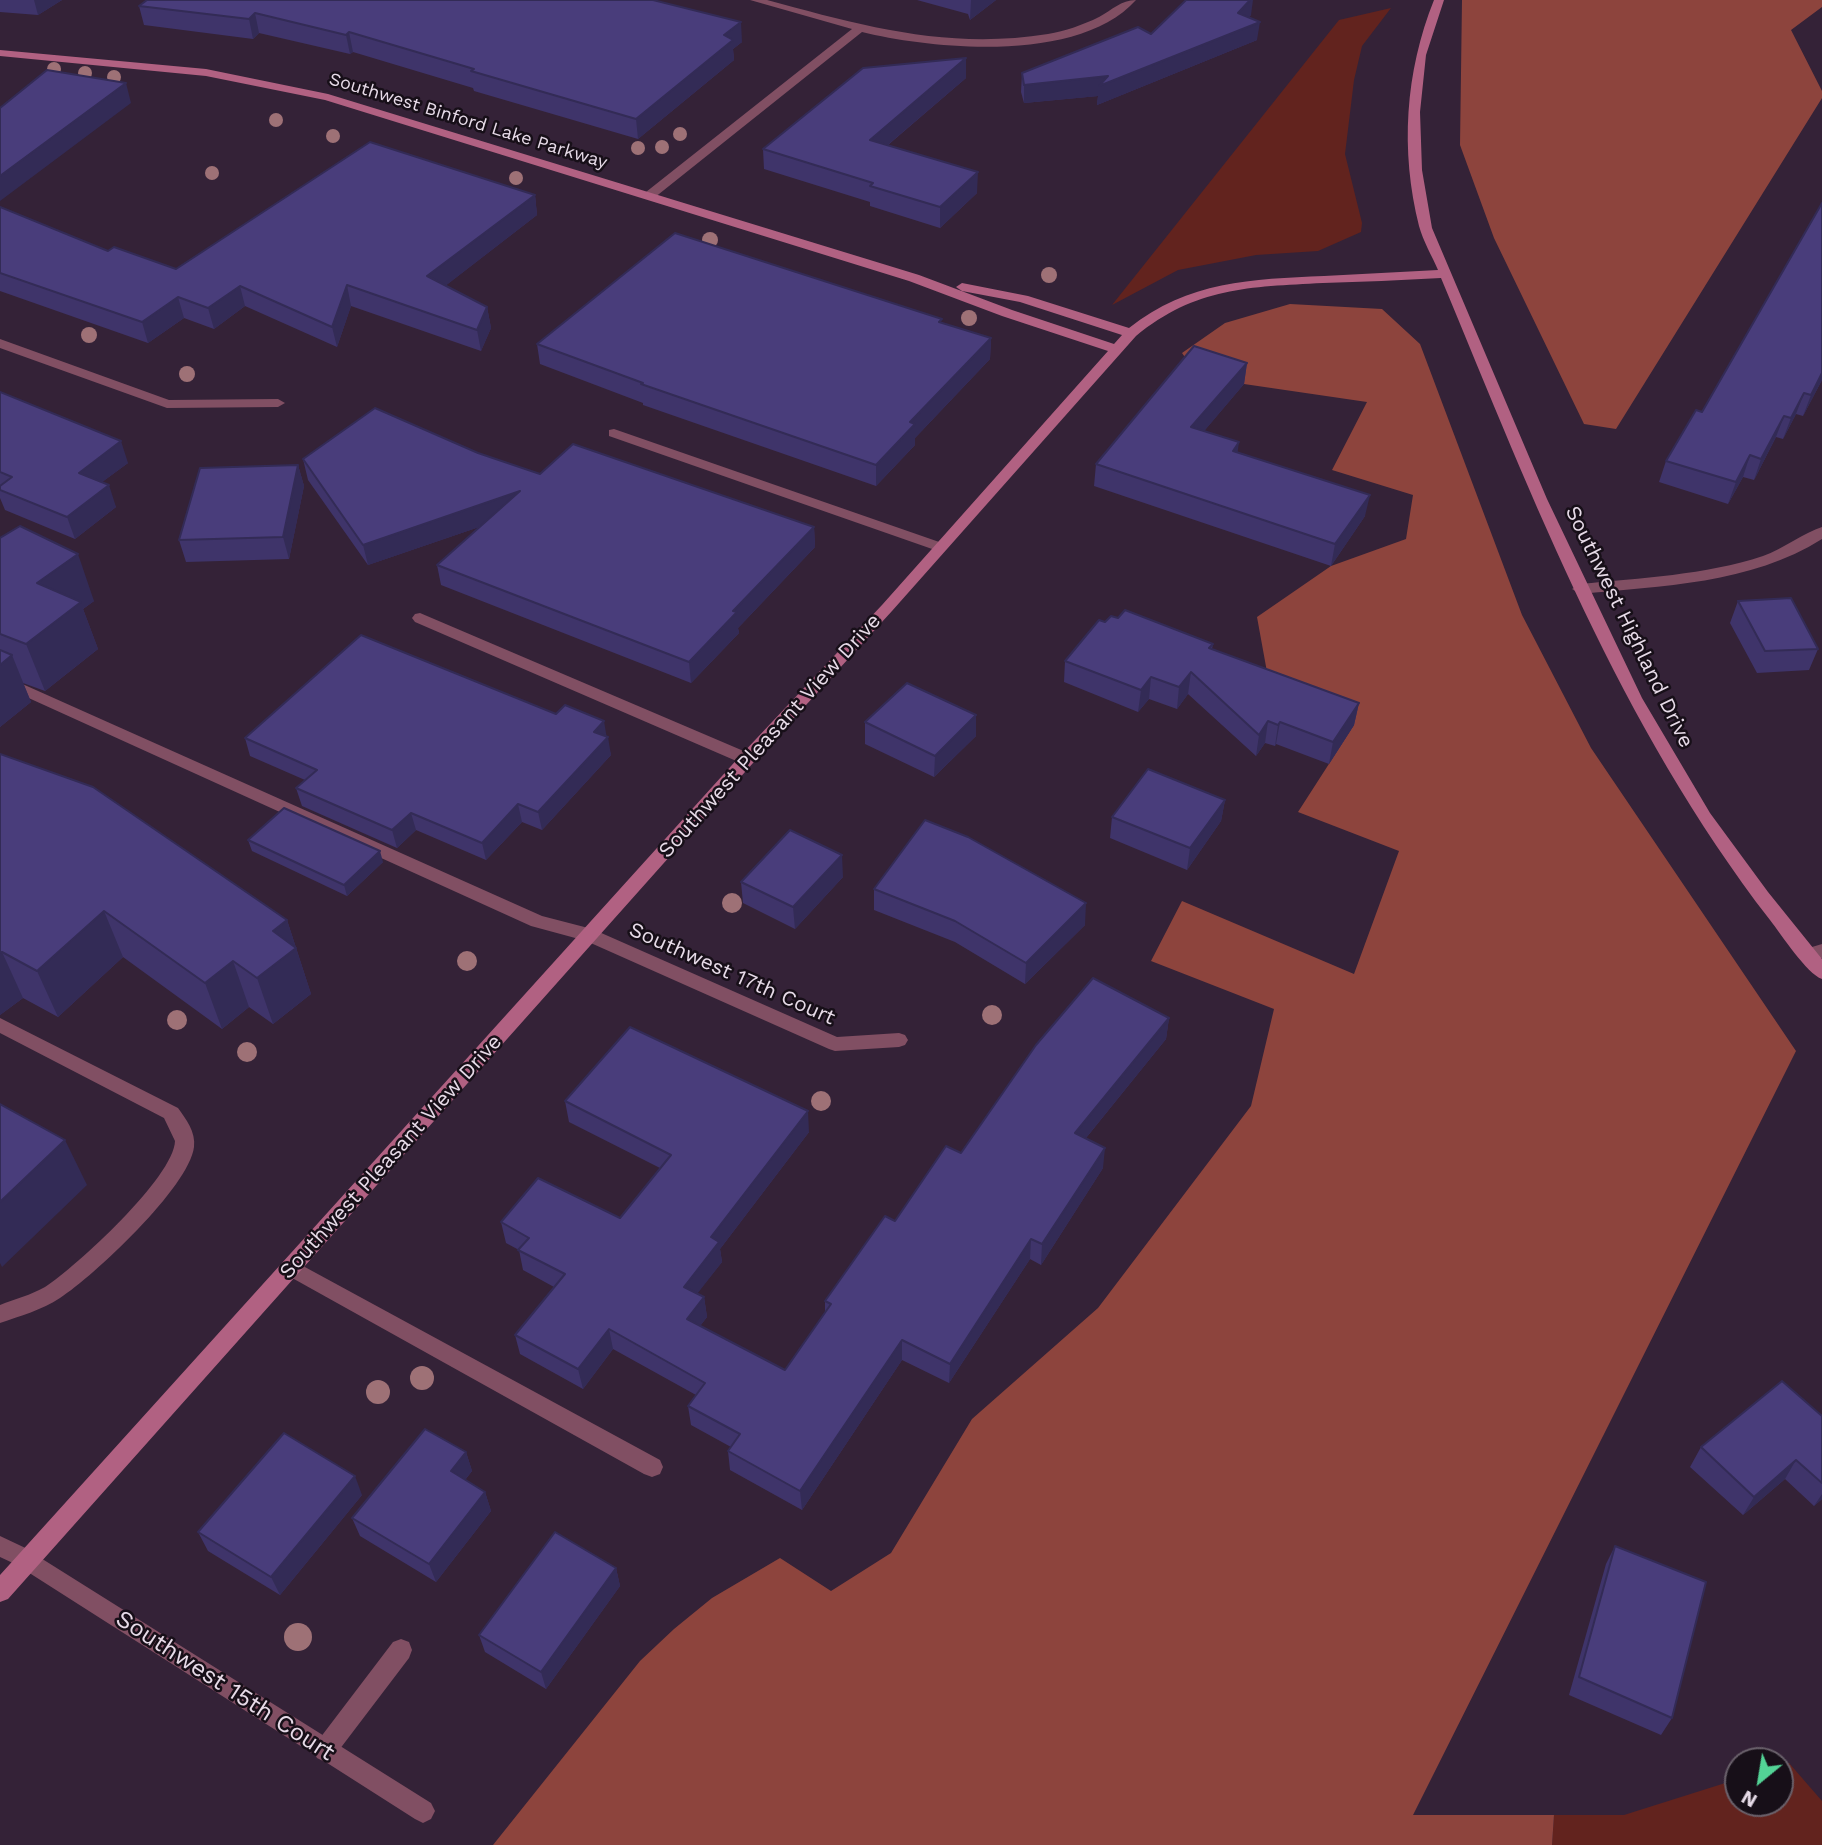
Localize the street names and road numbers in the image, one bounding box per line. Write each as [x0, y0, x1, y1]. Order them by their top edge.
street label: Southwest Binford Lake Parkway [326, 68, 610, 174]
street label: Southwest Highland Drive [1559, 502, 1699, 752]
street label: Southwest Pleasant View Drive [654, 609, 886, 863]
street label: Southwest 17th Court [625, 917, 839, 1031]
street label: Southwest Pleasant View Drive [275, 1030, 507, 1284]
street label: Southwest 15th Court [110, 1604, 340, 1768]

